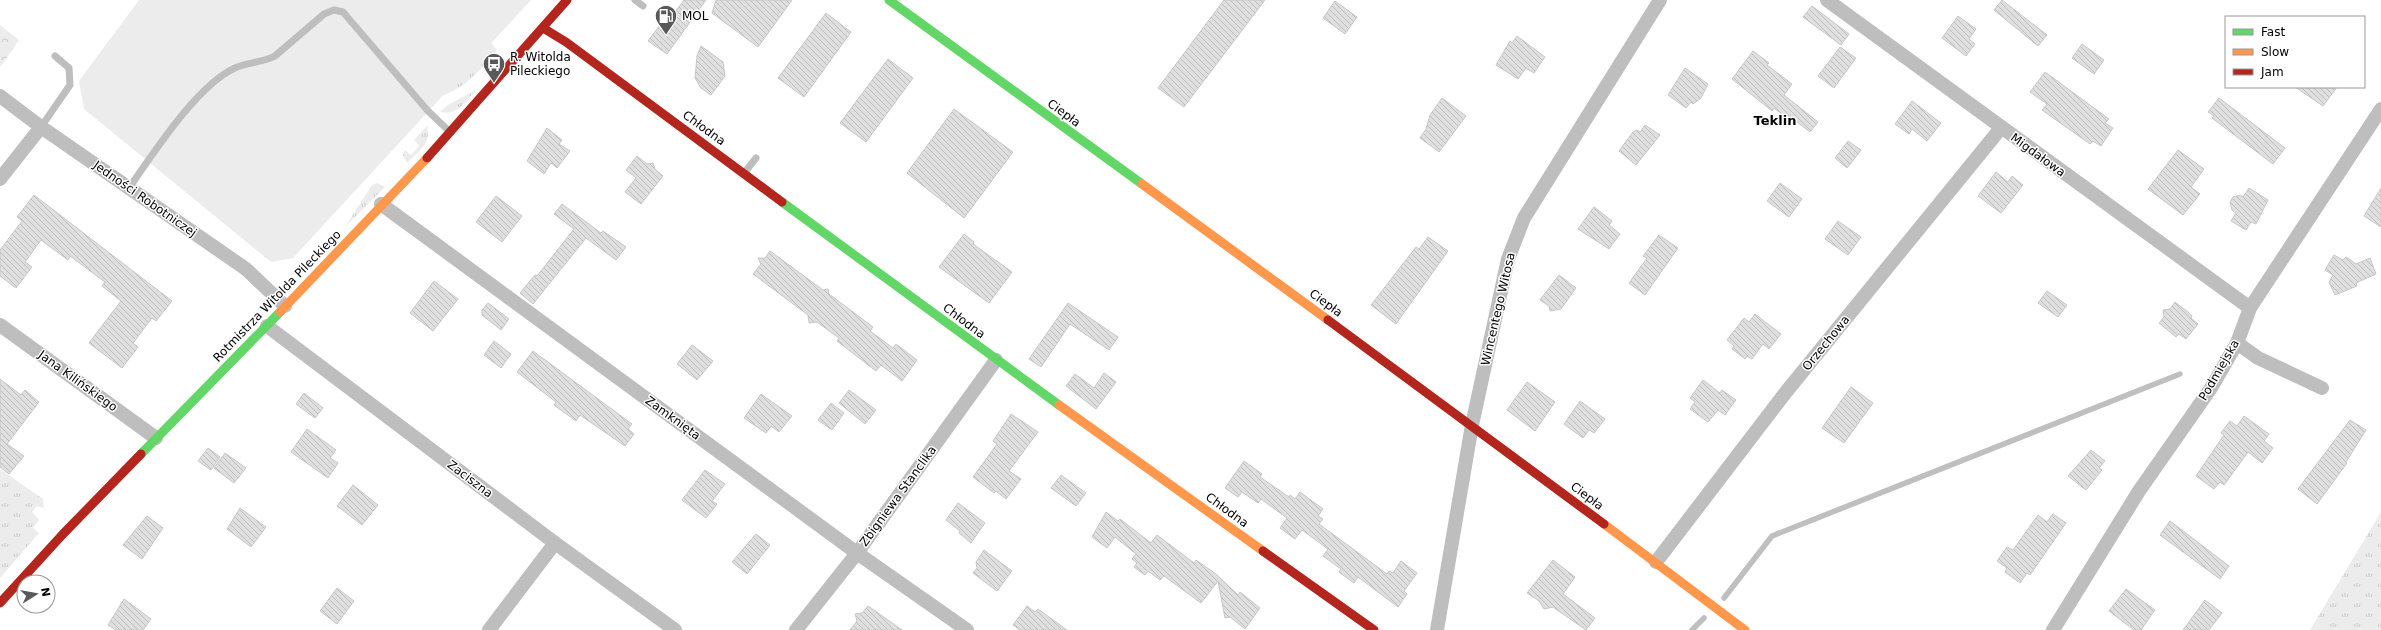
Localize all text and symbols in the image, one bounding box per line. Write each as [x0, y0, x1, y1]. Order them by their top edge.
fuel station icon: MOL [653, 3, 679, 36]
place label: MOL [682, 9, 709, 23]
legend [2225, 16, 2365, 88]
text: Fast [2261, 25, 2285, 39]
text: Slow [2261, 45, 2289, 59]
place label: R. Witolda Pileckiego [510, 50, 571, 78]
bus stop icon: R. Witolda Pileckiego [481, 51, 507, 84]
text: Jam [2260, 65, 2284, 79]
street label: Ciepła [1045, 96, 1083, 130]
street label: Chłodna [680, 108, 728, 148]
district label: Teklin [1754, 113, 1796, 128]
street label: Migdałowa [2008, 130, 2068, 180]
street label: Jedności Robotniczej [90, 157, 199, 240]
street label: Rotmistrza Witolda Pileckiego [210, 227, 344, 365]
street label: Wincentego Witosa [1478, 251, 1518, 367]
street label: Ciepła [1307, 286, 1345, 320]
street label: Chłodna [940, 301, 988, 341]
street label: Orzechowa [1800, 313, 1852, 373]
street label: Podmiejska [2196, 337, 2242, 403]
street label: Jana Kilińskiego [35, 347, 120, 414]
street label: Zamknięta [643, 393, 703, 443]
street label: Zbigniewa Stanclika [857, 443, 939, 549]
street label: Zaciszna [445, 457, 495, 501]
street label: Ciepła [1568, 479, 1606, 513]
street label: Chłodna [1203, 490, 1251, 530]
north arrow [16, 574, 56, 614]
text: N [38, 586, 53, 598]

